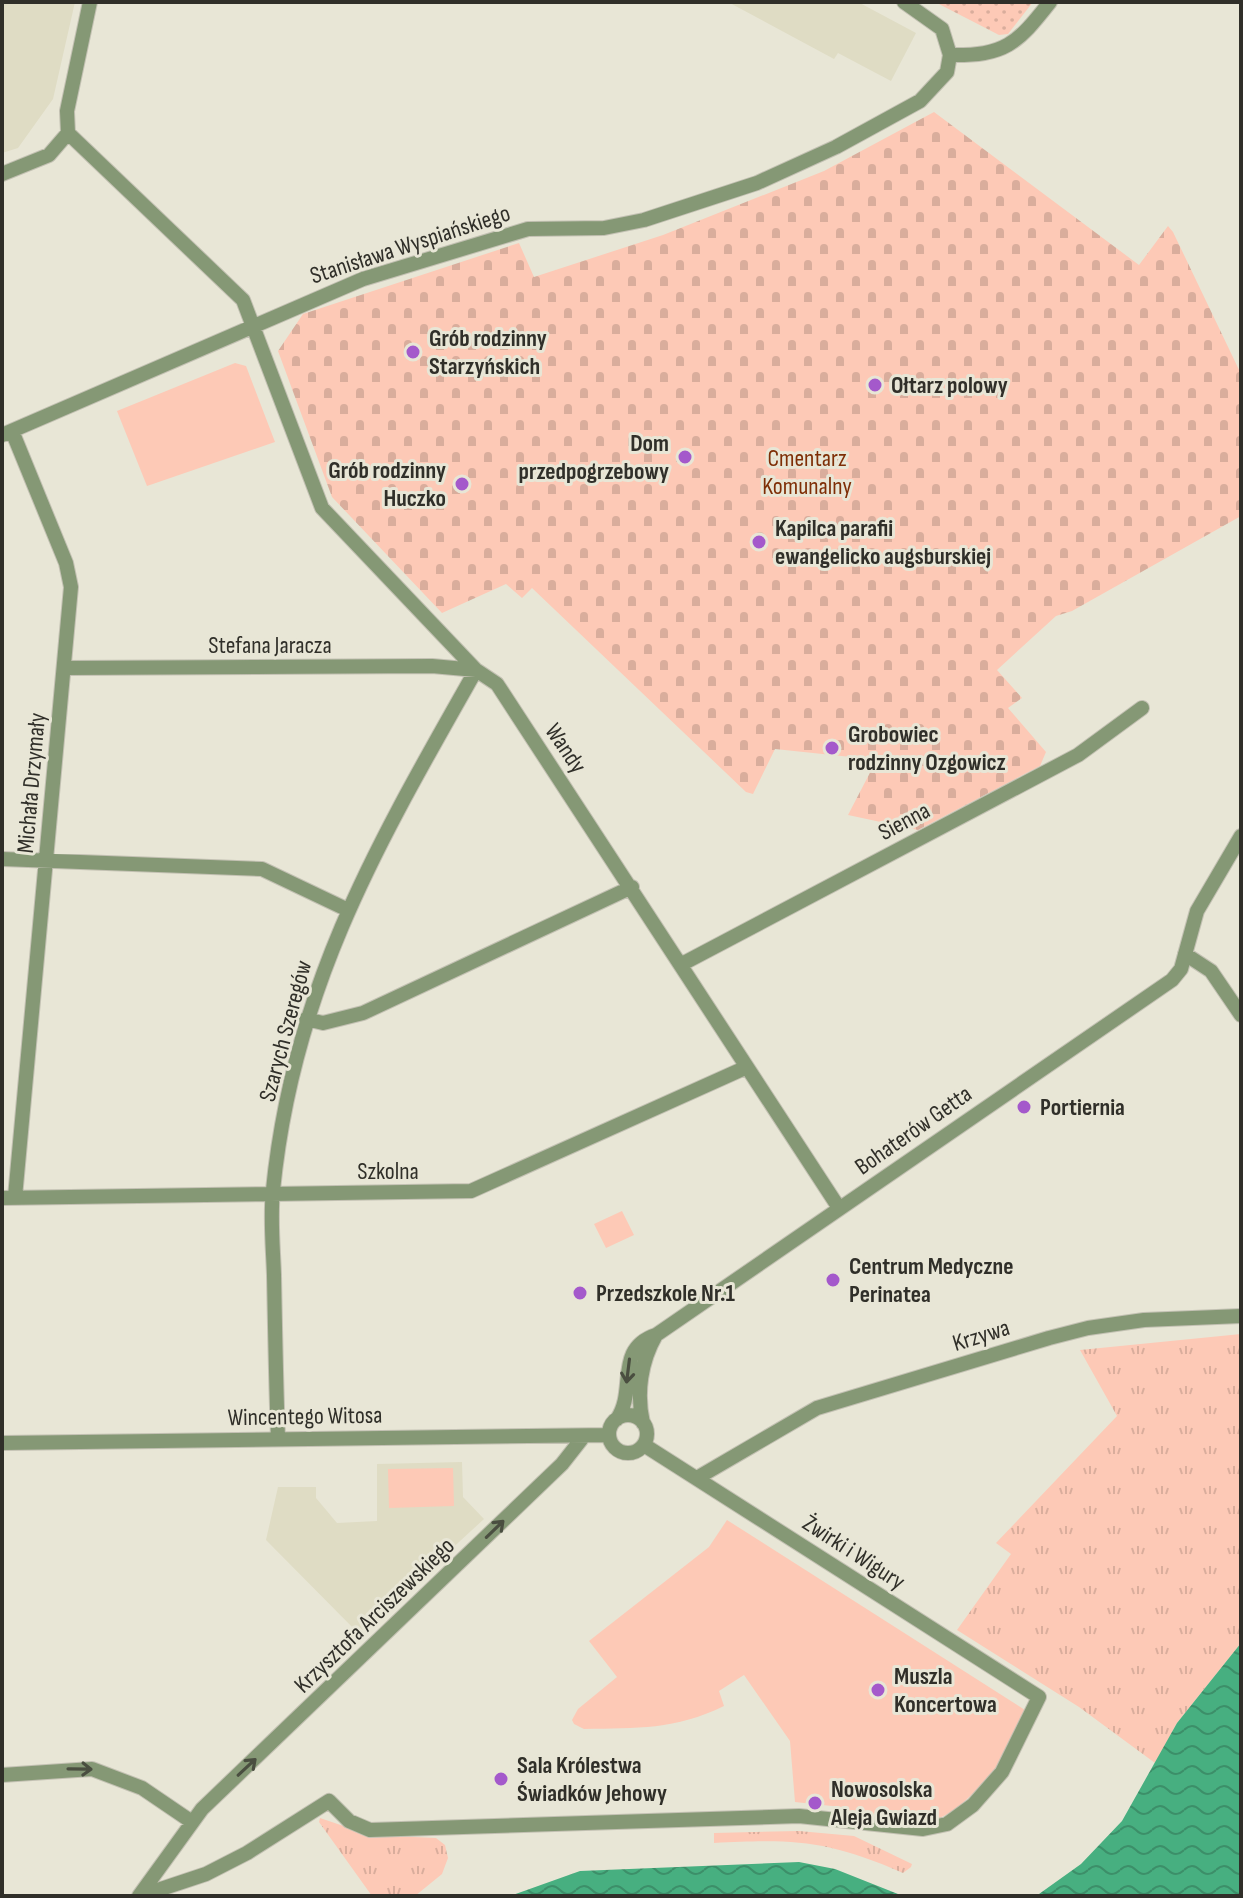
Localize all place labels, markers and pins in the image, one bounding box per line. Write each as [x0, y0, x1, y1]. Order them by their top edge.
place label: Grób rodzinny Starzyńskich [429, 324, 547, 381]
marker: Grób rodzinny Starzyńskich [404, 343, 422, 361]
place label: Ołtarz polowy [891, 371, 1008, 400]
marker: Ołtarz polowy [866, 376, 884, 394]
place label: Dom przedpogrzebowy [519, 429, 669, 486]
marker: Dom przedpogrzebowy [676, 448, 694, 466]
place label: Grób rodzinny Huczko [328, 456, 446, 513]
marker: Grób rodzinny Huczko [453, 475, 471, 493]
place label: Kapilca parafii ewangelicko augsburskiej [775, 514, 991, 571]
marker: Kapilca parafii ewangelicko augsburskiej [750, 533, 768, 551]
place label: Grobowiec rodzinny Ozgowicz [848, 720, 1006, 777]
marker: Grobowiec rodzinny Ozgowicz [823, 739, 841, 757]
place label: Portiernia [1040, 1093, 1125, 1122]
marker: Portiernia [1015, 1098, 1033, 1116]
place label: Centrum Medyczne Perinatea [849, 1252, 1013, 1309]
marker: Centrum Medyczne Perinatea [824, 1271, 842, 1289]
place label: Przedszkole Nr.1 [596, 1279, 736, 1308]
marker: Przedszkole Nr.1 [571, 1284, 589, 1302]
place label: Muszla Koncertowa [894, 1662, 997, 1719]
marker: Muszla Koncertowa [869, 1681, 887, 1699]
place label: Sala Królestwa Świadków Jehowy [517, 1751, 667, 1808]
marker: Sala Królestwa Świadków Jehowy [492, 1770, 510, 1788]
place label: Nowosolska Aleja Gwiazd [830, 1775, 937, 1832]
marker: Nowosolska Aleja Gwiazd [806, 1794, 824, 1812]

